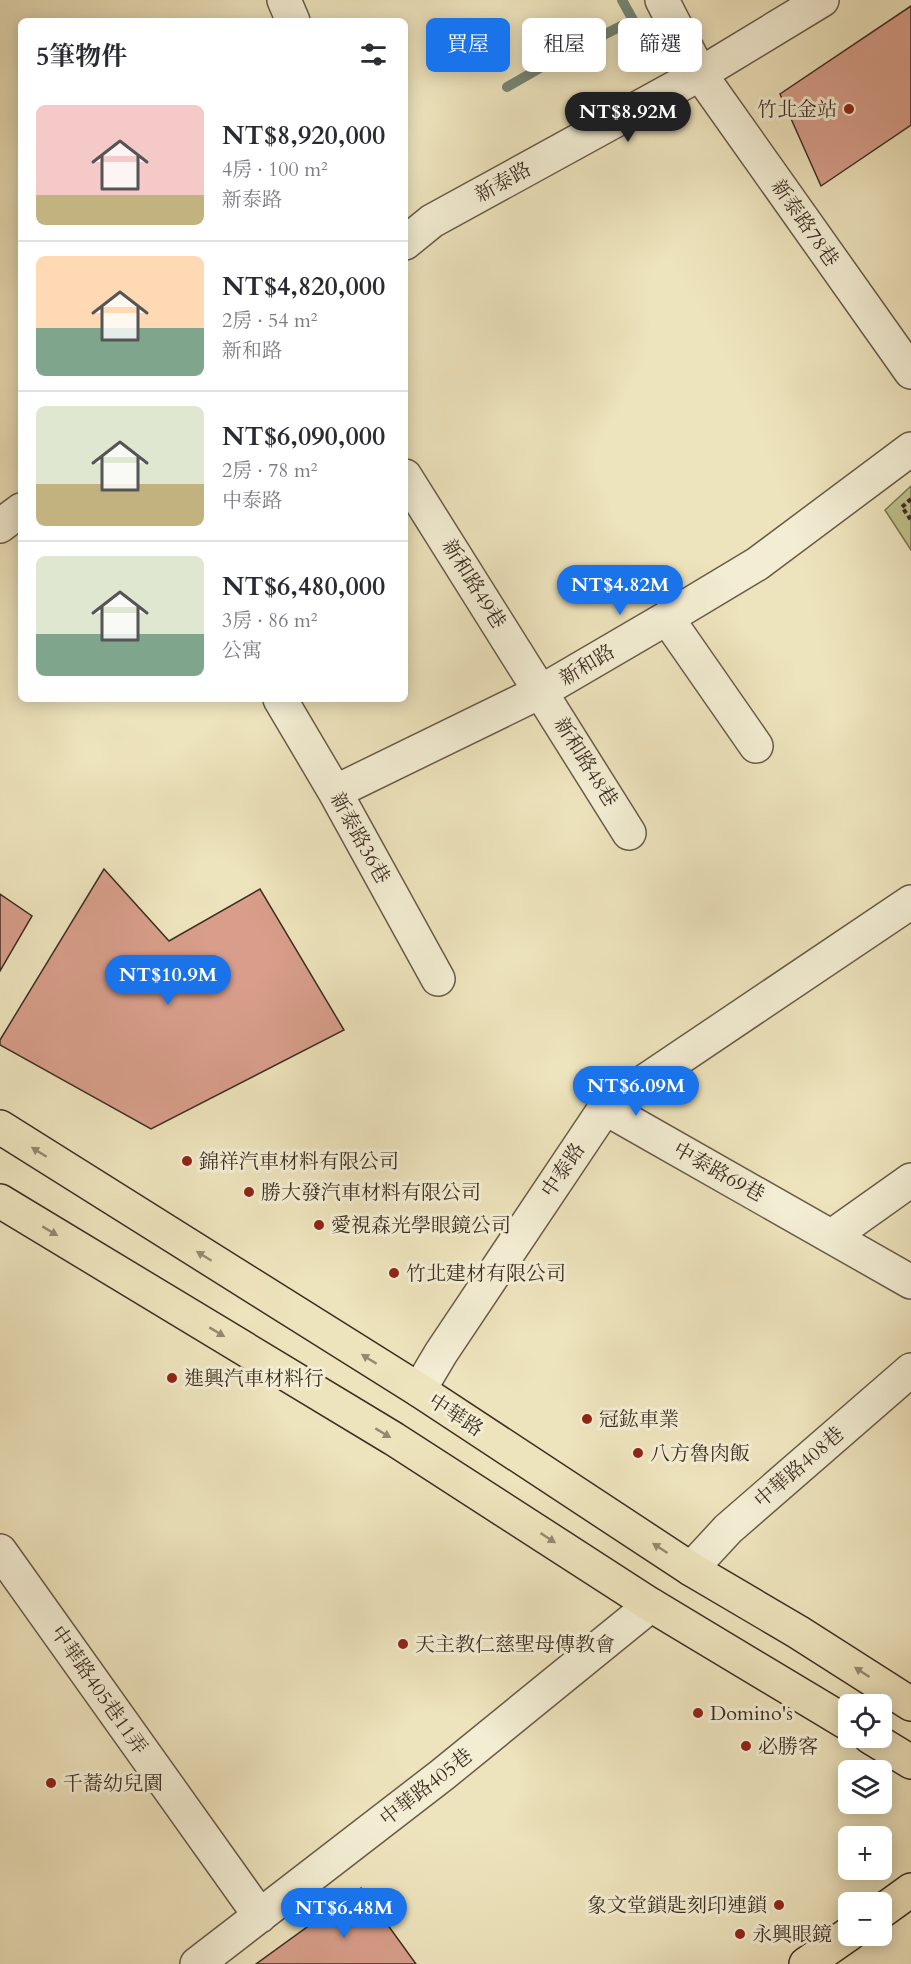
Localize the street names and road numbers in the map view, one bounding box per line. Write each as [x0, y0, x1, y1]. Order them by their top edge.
street label: 新泰路 [470, 156, 536, 208]
street label: 新泰路78巷 [765, 174, 845, 272]
street label: 新和路49巷 [436, 534, 512, 634]
street label: 新和路 [554, 638, 620, 692]
street label: 新和路48巷 [548, 712, 624, 812]
street label: 新泰路36巷 [324, 788, 396, 888]
street label: 中泰路69巷 [669, 1136, 769, 1208]
street label: 中泰路 [535, 1138, 591, 1202]
street label: 中華路 [423, 1387, 489, 1443]
street label: 中華路408巷 [748, 1420, 850, 1514]
street label: 中華路405巷11弄 [45, 1620, 153, 1760]
street label: 中華路405巷 [374, 1742, 478, 1832]

